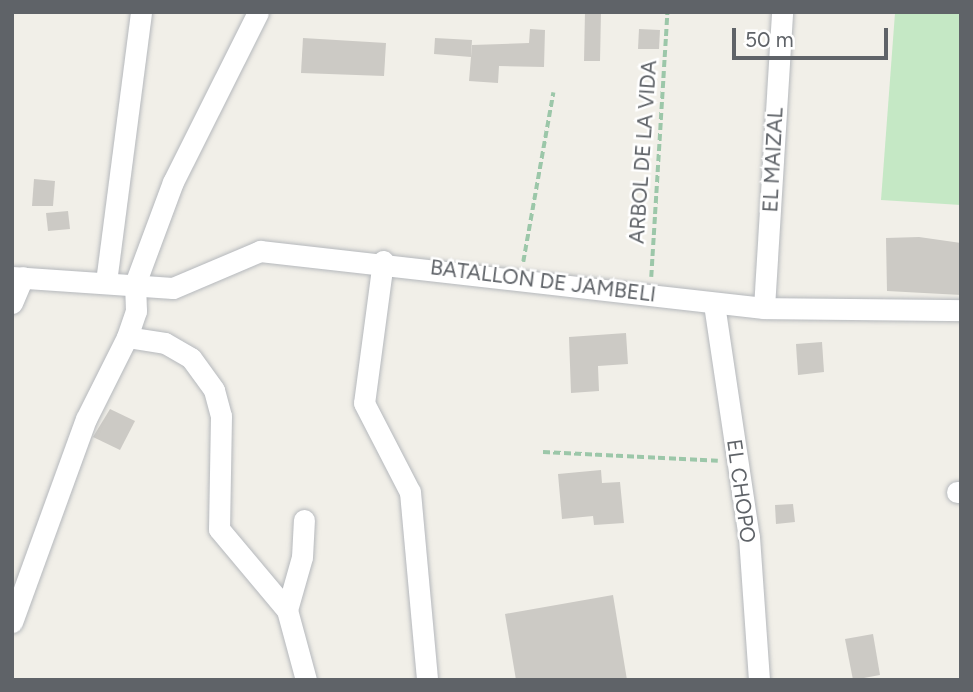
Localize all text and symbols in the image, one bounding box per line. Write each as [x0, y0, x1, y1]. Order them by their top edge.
scale bar [735, 14, 891, 58]
text: 50 m [745, 27, 794, 52]
street label: ARBOL DE LA VIDA [624, 59, 662, 245]
street label: EL MAIZAL [758, 107, 788, 213]
street label: BATALLON DE JAMBELI [429, 255, 657, 307]
street label: EL CHOPO [721, 438, 761, 544]

